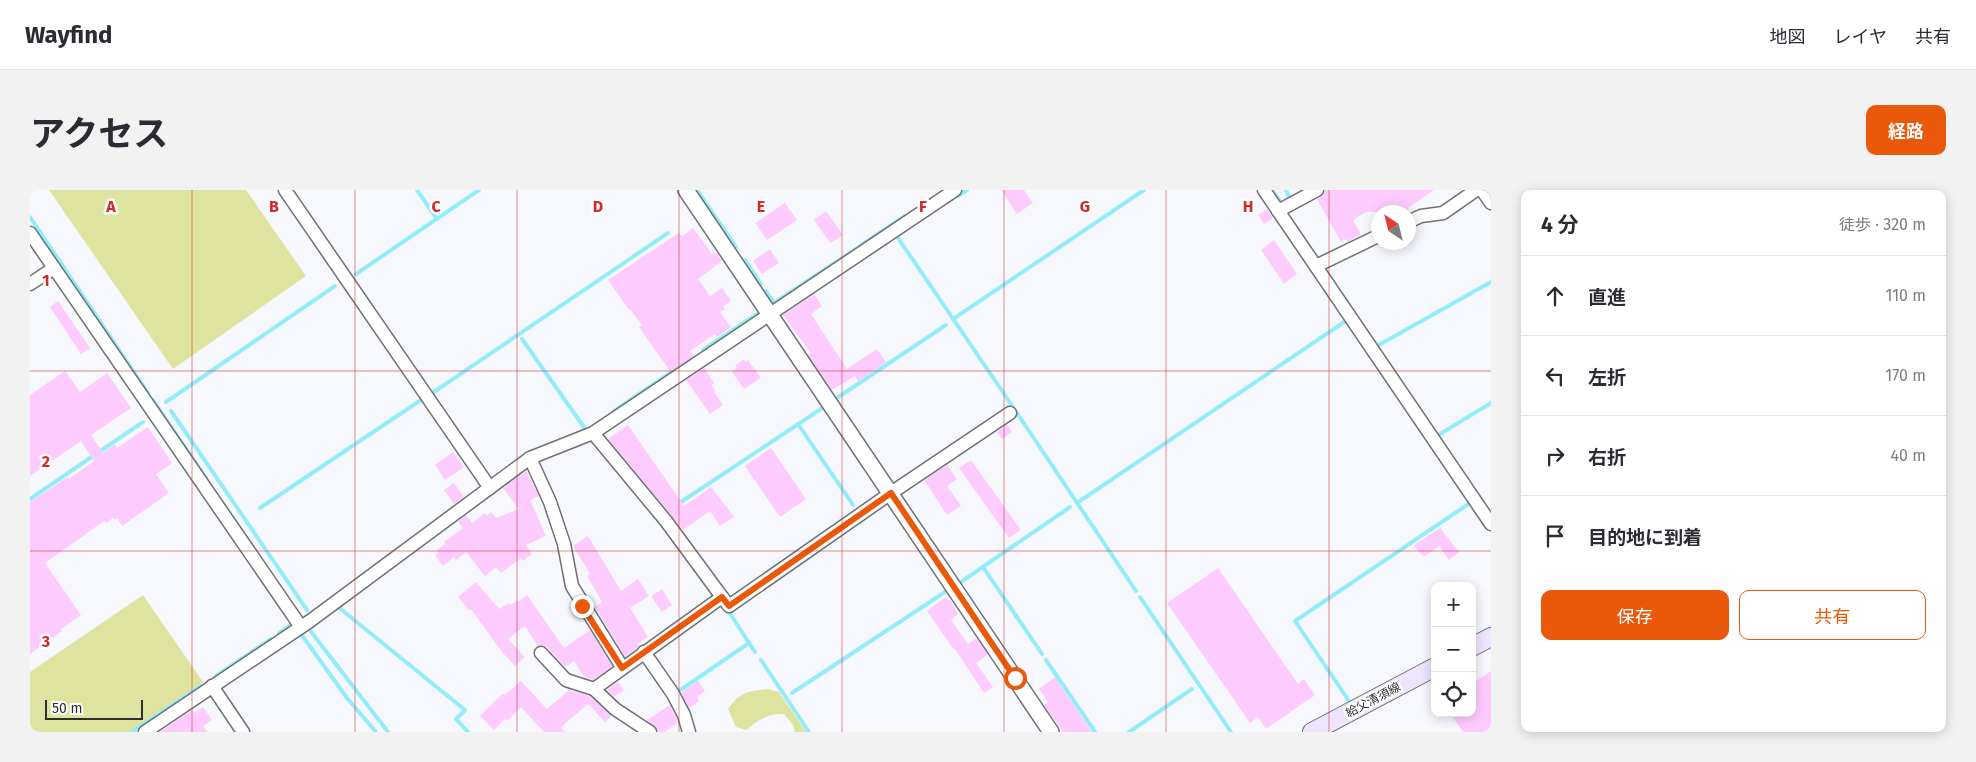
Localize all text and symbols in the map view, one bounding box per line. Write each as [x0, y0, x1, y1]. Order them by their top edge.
text: Wayfind [25, 21, 112, 49]
text: 地図 [1770, 26, 1806, 48]
text: レイヤ [1834, 26, 1887, 48]
text: 共有 [1915, 26, 1951, 48]
button: 経路 [1866, 105, 1946, 155]
text: アクセス [30, 113, 168, 155]
text: A [105, 197, 116, 216]
text: B [269, 197, 279, 216]
text: C [431, 197, 441, 216]
text: D [593, 197, 603, 216]
text: E [757, 197, 765, 216]
text: F [919, 197, 927, 216]
text: G [1080, 197, 1090, 216]
text: H [1243, 197, 1253, 216]
north arrow [1371, 205, 1416, 250]
text: 4 分 [1541, 212, 1579, 238]
text: 徒歩 · 320 m [1839, 215, 1926, 234]
text: 1 [42, 271, 50, 290]
icon: ahead [1541, 282, 1569, 310]
text: 直進 [1588, 286, 1626, 309]
text: 110 m [1885, 286, 1926, 305]
icon: left [1541, 362, 1569, 390]
text: 左折 [1588, 366, 1626, 389]
text: 170 m [1885, 366, 1926, 385]
icon: right [1541, 442, 1569, 470]
text: 右折 [1588, 446, 1626, 469]
text: 40 m [1891, 446, 1926, 465]
text: 2 [42, 452, 50, 471]
icon: arrive [1541, 522, 1569, 550]
text: 目的地に到着 [1588, 526, 1702, 549]
map controls [1431, 582, 1476, 717]
button: + [1431, 582, 1476, 627]
button: 保存 [1541, 590, 1729, 640]
button: 共有 [1739, 590, 1926, 640]
route end [571, 595, 594, 618]
button: − [1431, 627, 1476, 672]
text: 3 [41, 632, 50, 651]
route start [1004, 667, 1027, 690]
button: locate [1431, 672, 1476, 717]
street label: 給父清須線 [1343, 680, 1403, 720]
scale bar [45, 697, 142, 720]
text: 50 m [52, 700, 83, 717]

